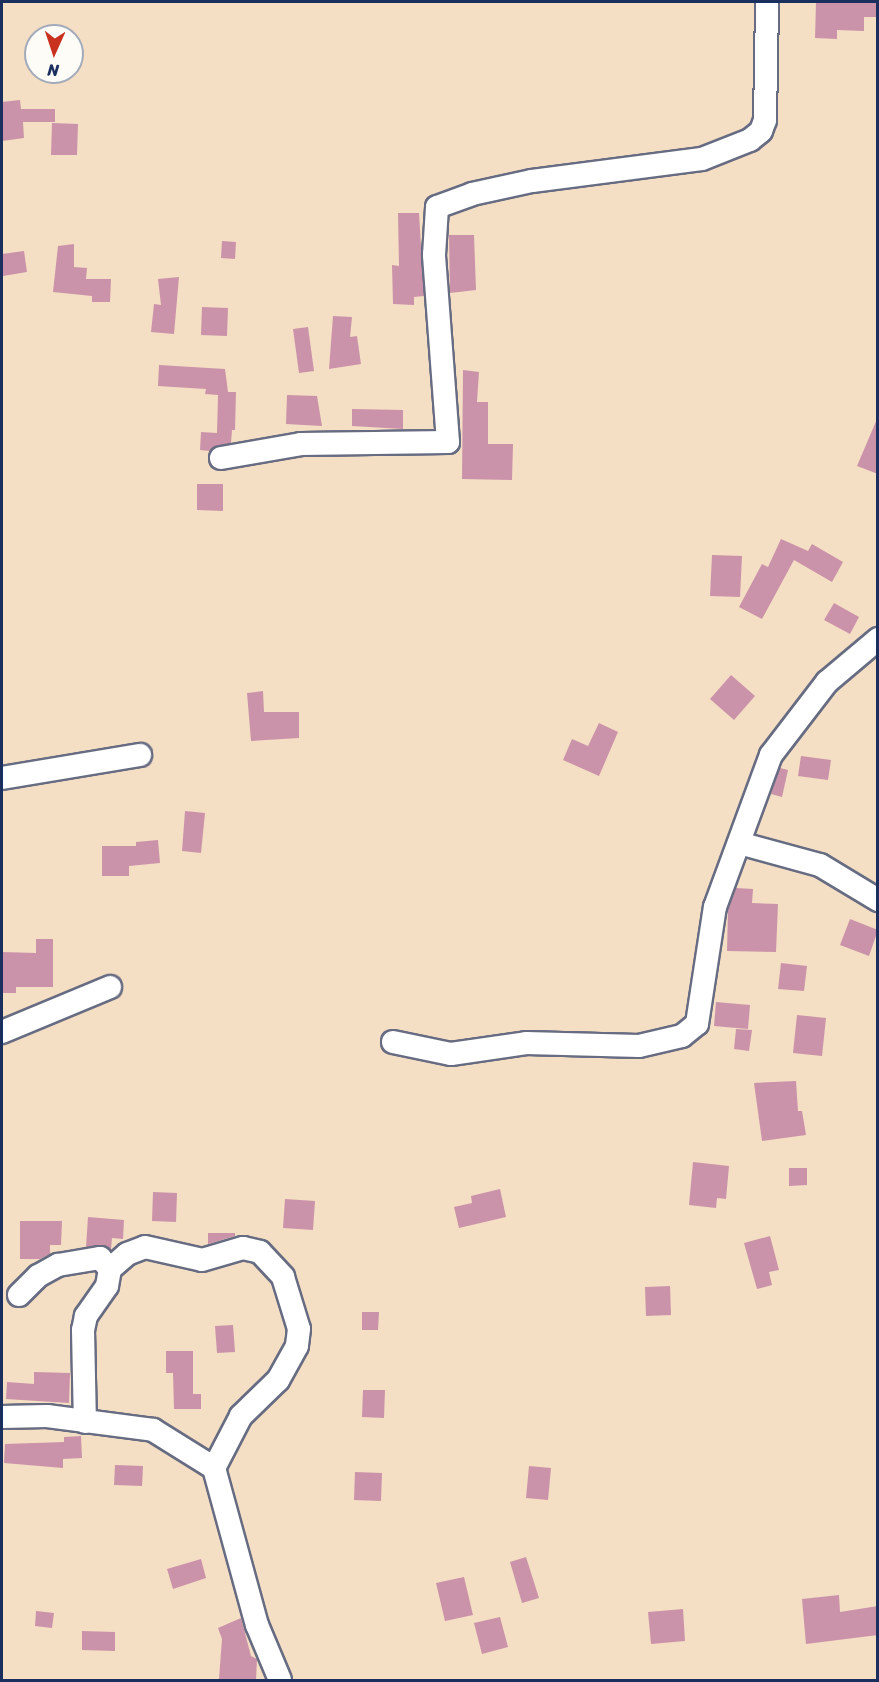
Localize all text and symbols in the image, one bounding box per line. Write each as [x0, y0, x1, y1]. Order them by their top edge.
north arrow [24, 24, 84, 84]
text: N [47, 56, 59, 85]

